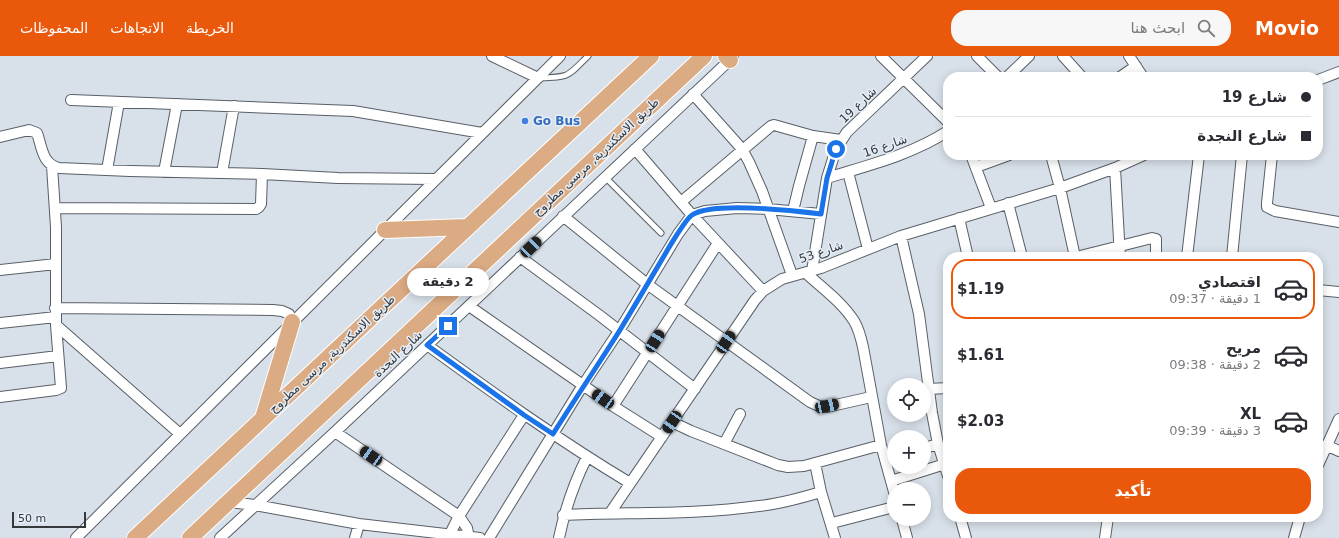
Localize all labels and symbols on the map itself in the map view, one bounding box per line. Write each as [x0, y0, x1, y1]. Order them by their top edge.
street label: شارع 19 [837, 84, 880, 127]
street label: طريق الاسكندرية, مرسى مطروح [530, 95, 662, 220]
place label: Go Bus [533, 114, 580, 128]
marker: Go Bus [520, 116, 530, 126]
street label: شارع 16 [861, 132, 909, 161]
route start [827, 140, 845, 158]
car [518, 234, 544, 260]
street label: شارع 53 [797, 238, 845, 267]
callout: 2 دقيقة [407, 268, 489, 296]
street label: طريق الاسكندرية, مرسى مطروح [266, 292, 398, 417]
route end [439, 317, 457, 335]
street label: شارع النجدة [371, 328, 426, 381]
car [644, 328, 666, 354]
car [714, 329, 738, 355]
car [590, 387, 616, 411]
car [814, 398, 840, 414]
car [660, 409, 684, 435]
car [358, 444, 384, 468]
scale bar [12, 510, 86, 529]

